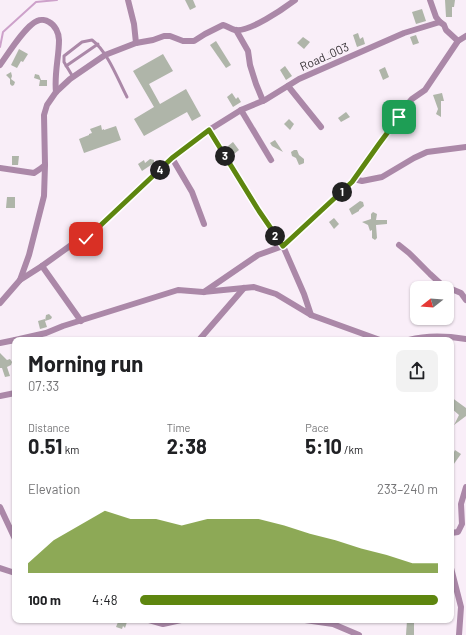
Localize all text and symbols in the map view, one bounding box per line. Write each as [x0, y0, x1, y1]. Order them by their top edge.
street label: Road_003 [297, 39, 351, 73]
pin [382, 100, 416, 134]
icon: arrive [388, 106, 410, 128]
pin: 3 [215, 146, 235, 166]
text: 3 [222, 149, 228, 162]
pin: 4 [150, 160, 170, 180]
text: 4 [157, 163, 163, 176]
pin: 1 [332, 182, 352, 202]
text: 1 [340, 185, 344, 198]
pin [69, 222, 103, 256]
pin: 2 [265, 226, 285, 246]
icon: check [75, 228, 97, 250]
text: 2 [272, 229, 278, 242]
north arrow [410, 281, 454, 325]
map controls [410, 281, 454, 325]
text: Morning run [28, 350, 143, 376]
button: share [396, 350, 438, 392]
text: 07:33 [28, 378, 59, 394]
text: Distance [28, 421, 70, 434]
text: Time [167, 421, 190, 434]
text: Pace [305, 421, 329, 434]
text: 0.51 [28, 434, 62, 458]
text: 2:38 [167, 434, 207, 458]
text: 5:10 [305, 434, 342, 458]
text: km [62, 443, 79, 456]
text: /km [342, 443, 363, 456]
text: Elevation [28, 481, 80, 497]
text: 233–240 m [377, 481, 438, 497]
text: 100 m [28, 592, 61, 608]
text: 4:48 [92, 592, 118, 608]

